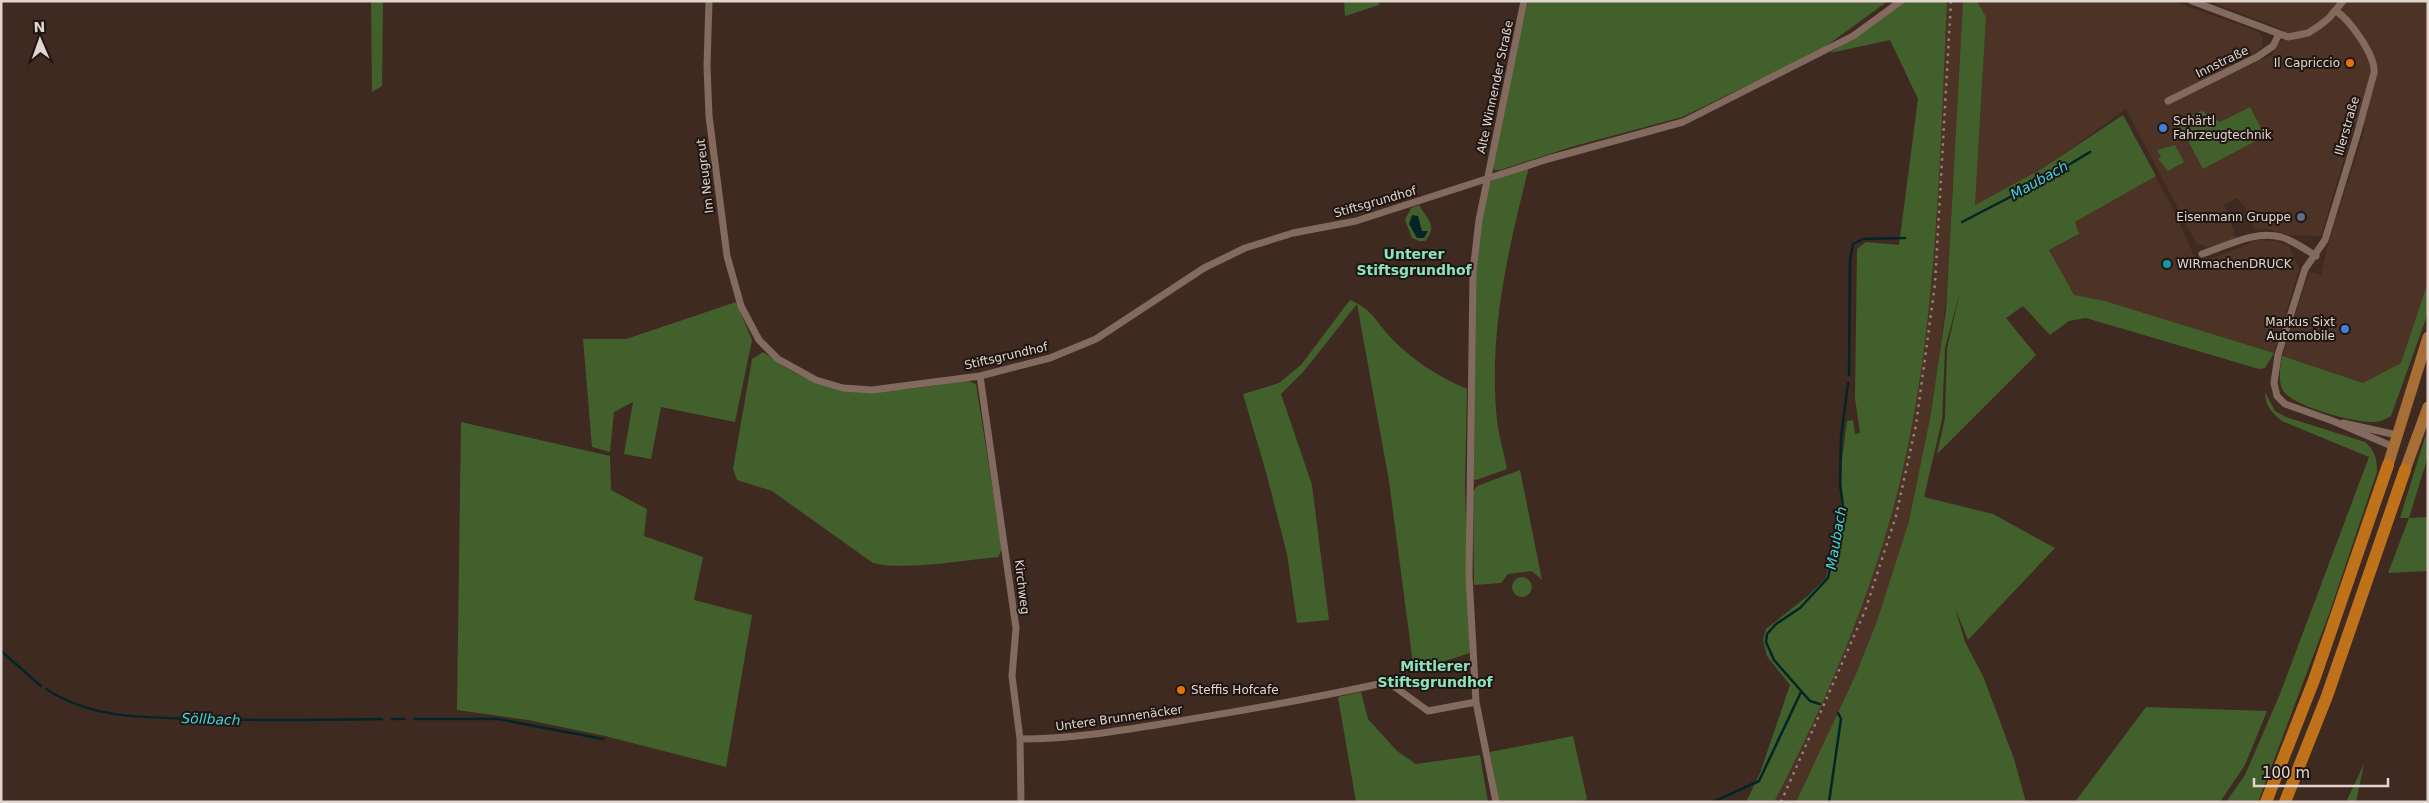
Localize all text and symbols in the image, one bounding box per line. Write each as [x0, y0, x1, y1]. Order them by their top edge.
north arrow [15, 15, 65, 65]
text: N [33, 19, 46, 35]
street label: Alte Winnender Straße [1474, 19, 1516, 155]
street label: Innstraße [2193, 43, 2251, 81]
place label: Il Capriccio [2274, 56, 2340, 70]
marker: Il Capriccio [2344, 57, 2356, 69]
street label: Illerstraße [2332, 95, 2362, 157]
place label: Schärtl Fahrzeugtechnik [2173, 114, 2272, 142]
marker: Schärtl Fahrzeugtechnik [2157, 122, 2169, 134]
street label: Im Neugreut [693, 138, 717, 214]
water label: Maubach [2007, 158, 2071, 202]
street label: Stiftsgrundhof [1332, 183, 1419, 220]
place label: Eisenmann Gruppe [2176, 210, 2291, 224]
marker: Eisenmann Gruppe [2295, 211, 2307, 223]
district label: Unterer Stiftsgrundhof [1356, 246, 1473, 278]
place label: WIRmachenDRUCK [2177, 257, 2293, 271]
marker: WIRmachenDRUCK [2161, 258, 2173, 270]
place label: Markus Sixt Automobile [2265, 315, 2335, 343]
marker: Markus Sixt Automobile [2339, 323, 2351, 335]
street label: Stiftsgrundhof [963, 339, 1050, 372]
water label: Maubach [1823, 505, 1849, 571]
street label: Kirchweg [1012, 559, 1032, 615]
district label: Mittlerer Stiftsgrundhof [1377, 658, 1494, 690]
place label: Steffis Hofcafe [1191, 683, 1279, 697]
marker: Steffis Hofcafe [1175, 684, 1187, 696]
street label: Untere Brunnenäcker [1055, 702, 1183, 734]
water label: Söllbach [181, 710, 241, 728]
scale bar [2254, 756, 2388, 788]
text: 100 m [2262, 764, 2310, 782]

